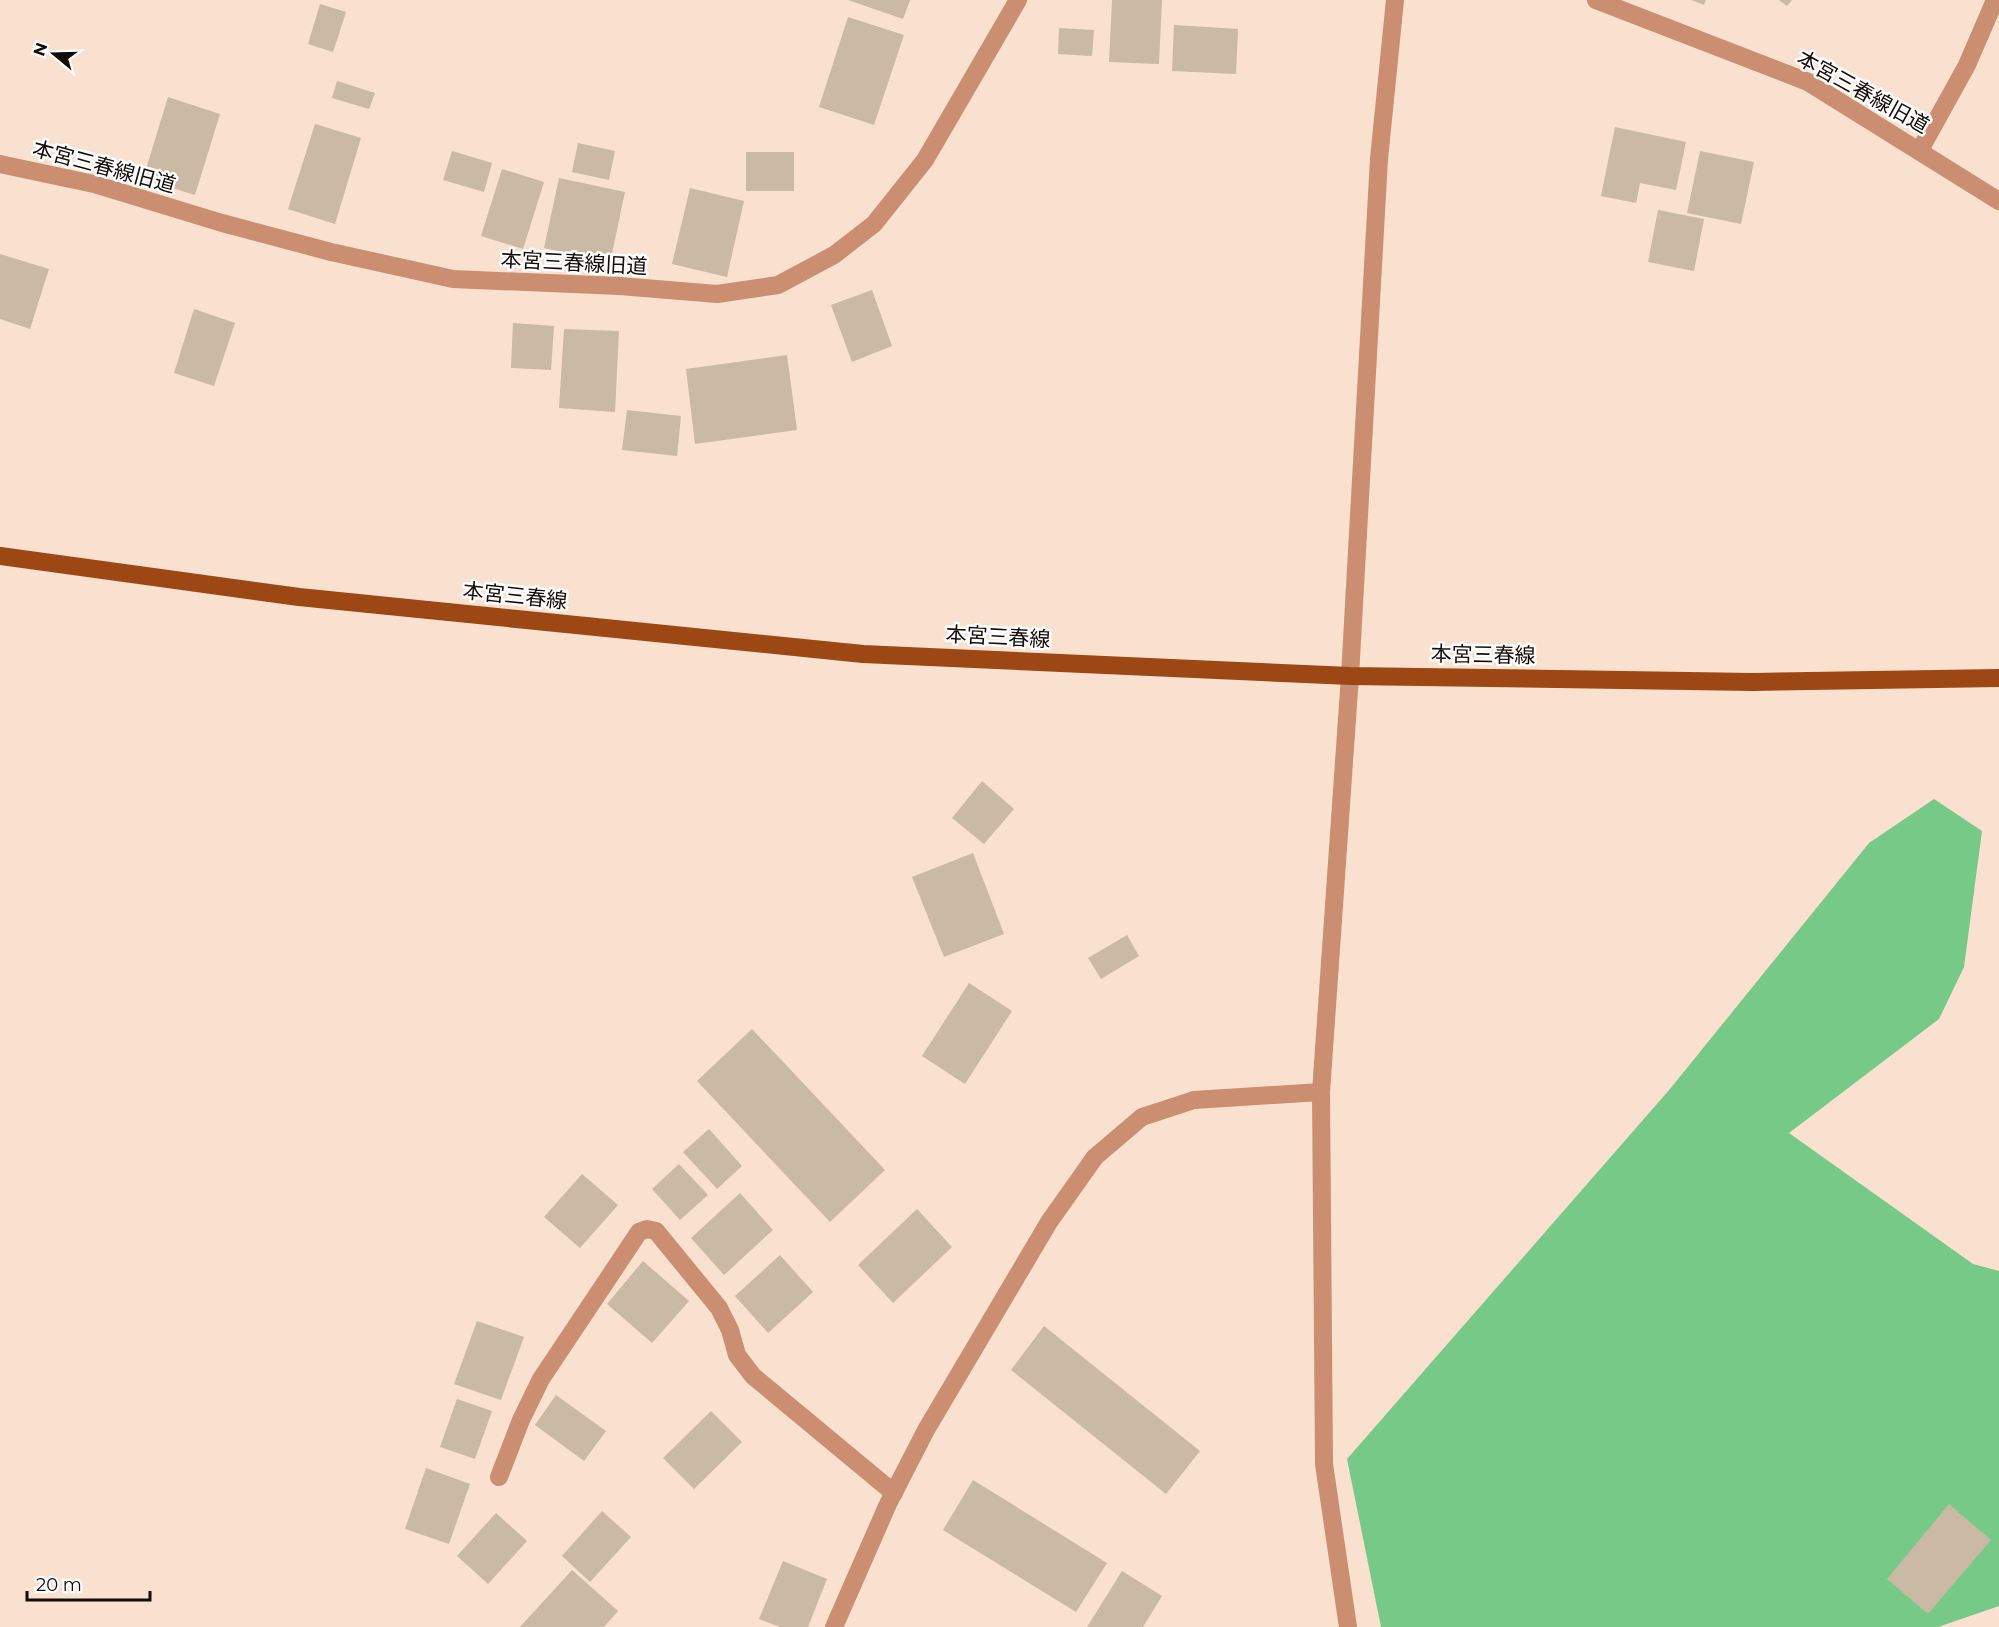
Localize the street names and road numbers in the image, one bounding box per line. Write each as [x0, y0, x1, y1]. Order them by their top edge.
street label: 本宮三春線旧道 [1793, 45, 1934, 138]
street label: 本宮三春線旧道 [30, 135, 178, 198]
street label: 本宮三春線旧道 [500, 246, 648, 279]
street label: 本宮三春線 [462, 578, 569, 613]
street label: 本宮三春線 [945, 621, 1051, 652]
street label: 本宮三春線 [1430, 641, 1536, 668]

